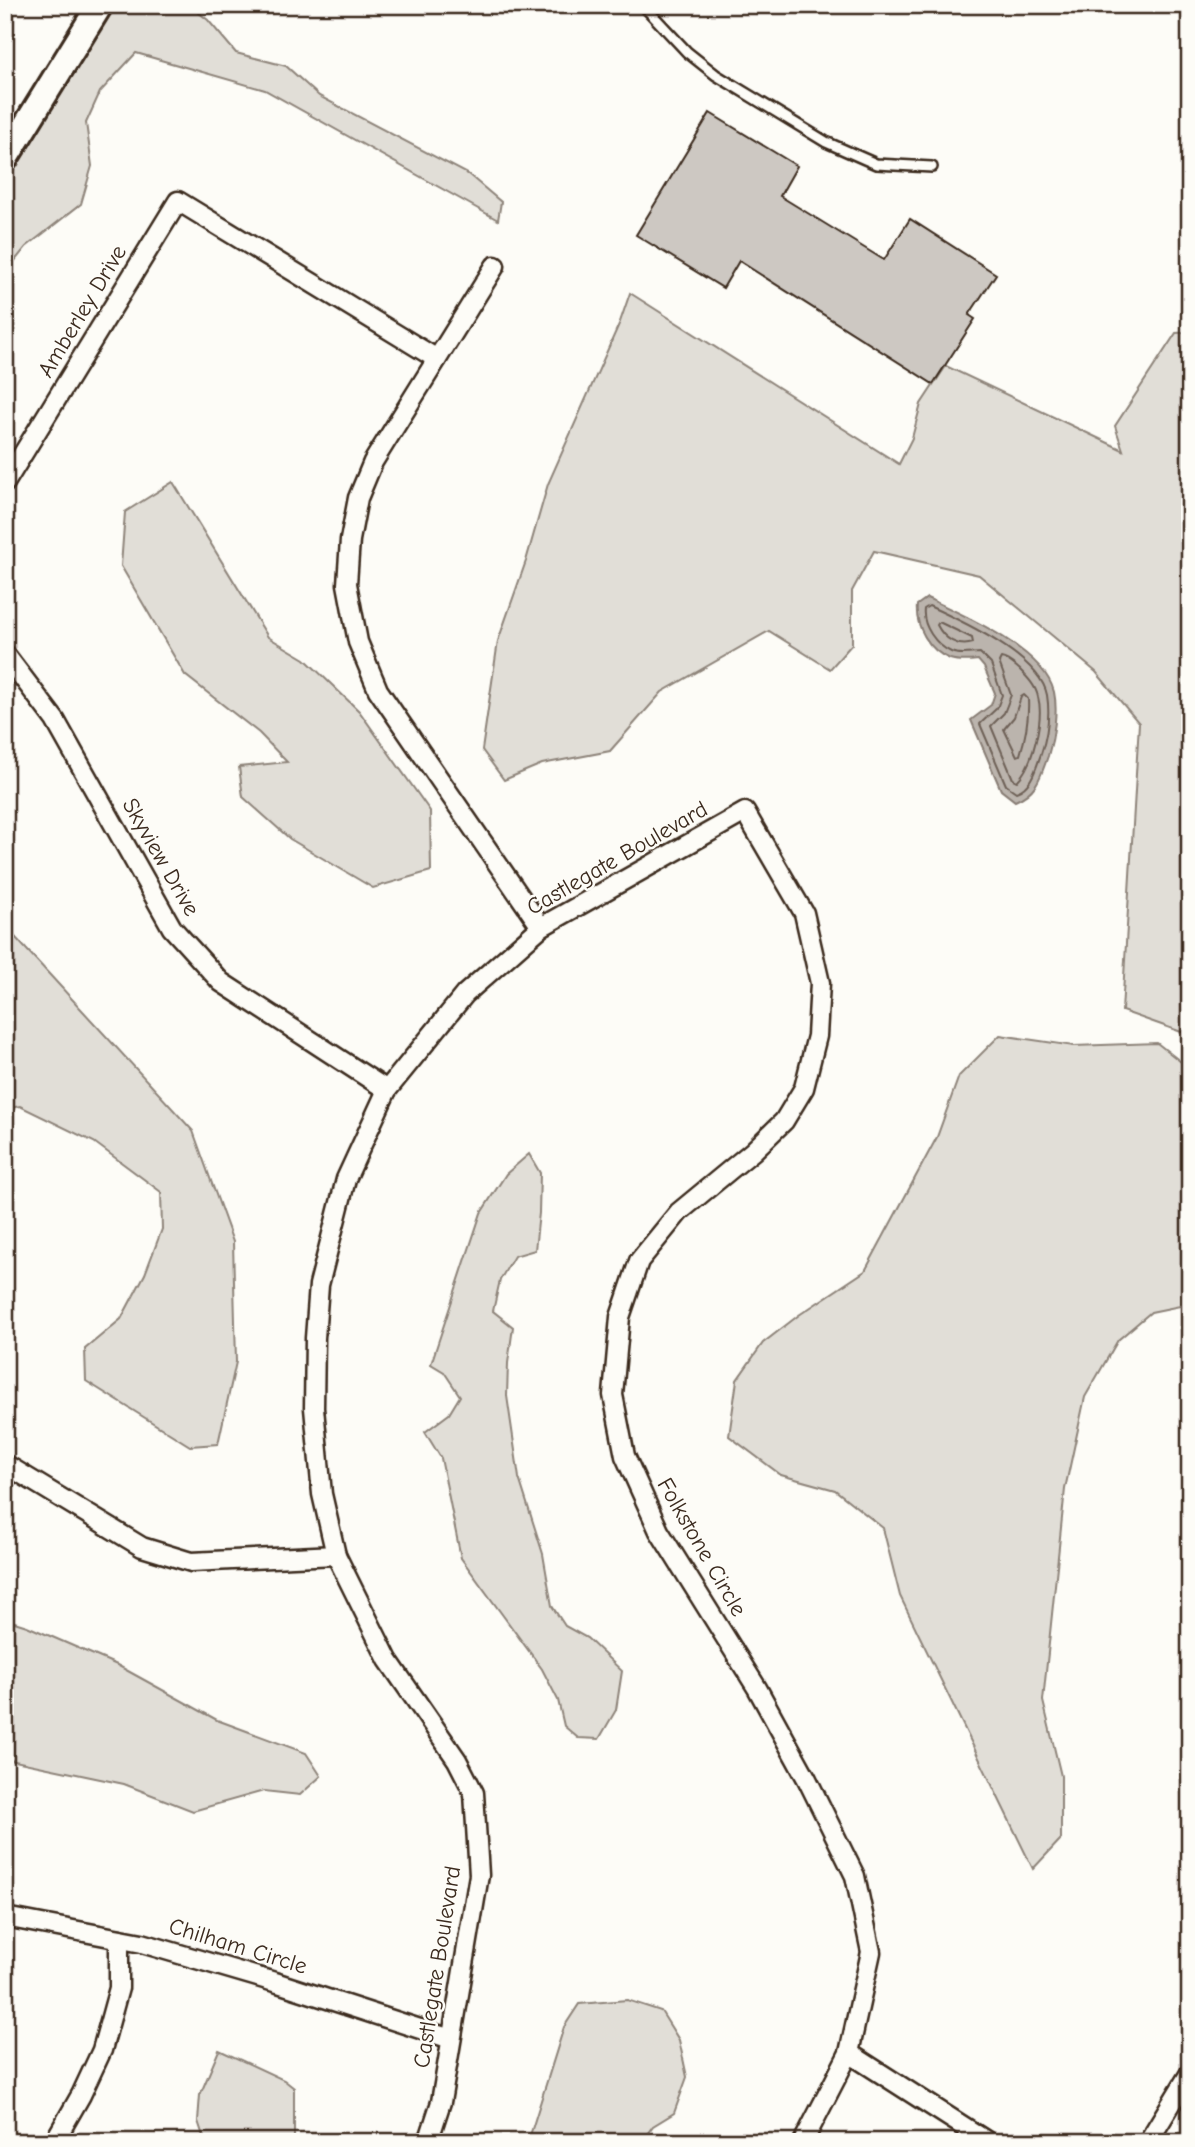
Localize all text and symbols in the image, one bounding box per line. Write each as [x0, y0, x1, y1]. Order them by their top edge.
street label: Amberley Drive [32, 240, 132, 382]
street label: Skyview Drive [116, 793, 206, 921]
street label: Castlegate Boulevard [522, 795, 712, 921]
street label: Folkstone Circle [651, 1473, 753, 1621]
street label: Castlegate Boulevard [408, 1864, 466, 2070]
street label: Chilham Circle [166, 1912, 310, 1980]

